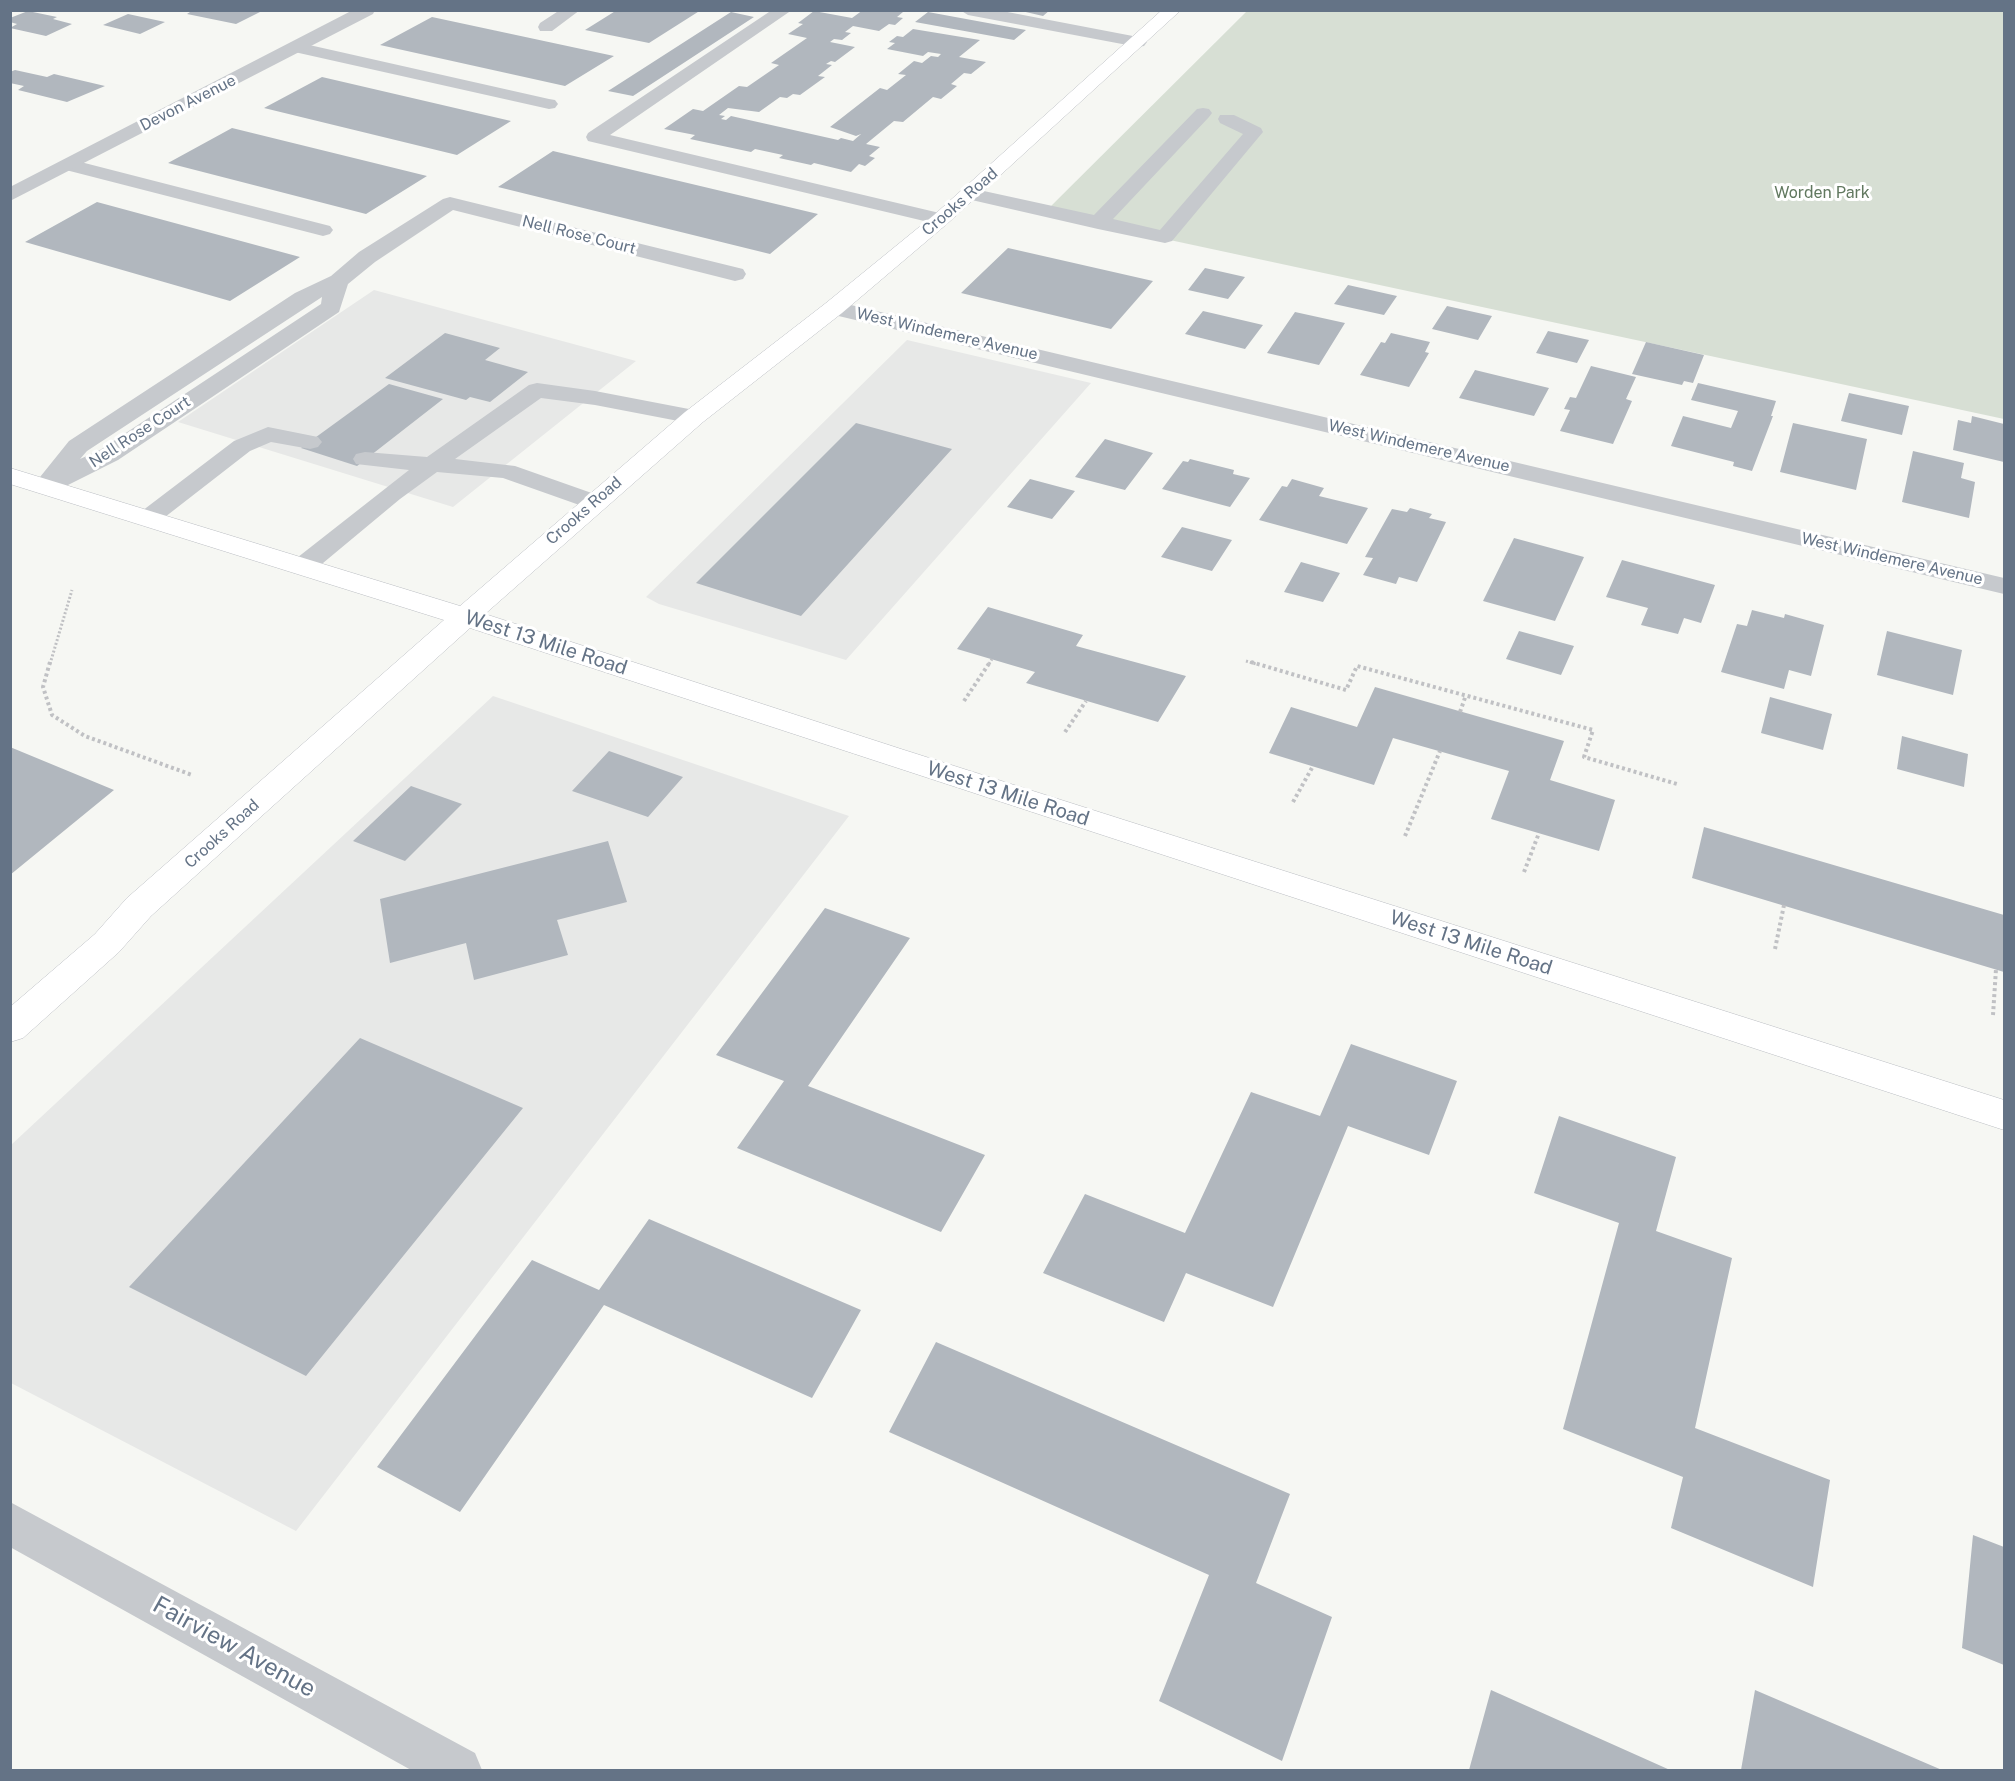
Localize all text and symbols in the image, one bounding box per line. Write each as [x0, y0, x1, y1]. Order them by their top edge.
street label: Devon Avenue [137, 71, 239, 135]
street label: Crooks Road [918, 164, 1002, 240]
park label: Worden Park [1774, 183, 1870, 203]
street label: Nell Rose Court [520, 212, 638, 258]
street label: West Windemere Avenue [854, 304, 1040, 364]
street label: Nell Rose Court [86, 392, 194, 472]
street label: West Windemere Avenue [1326, 416, 1512, 476]
street label: Crooks Road [542, 473, 626, 549]
street label: West Windemere Avenue [1799, 529, 1985, 589]
street label: West 13 Mile Road [462, 605, 630, 681]
street label: West 13 Mile Road [924, 756, 1092, 832]
street label: Crooks Road [181, 795, 263, 873]
street label: West 13 Mile Road [1387, 905, 1555, 981]
street label: Fairview Avenue [148, 1590, 320, 1704]

